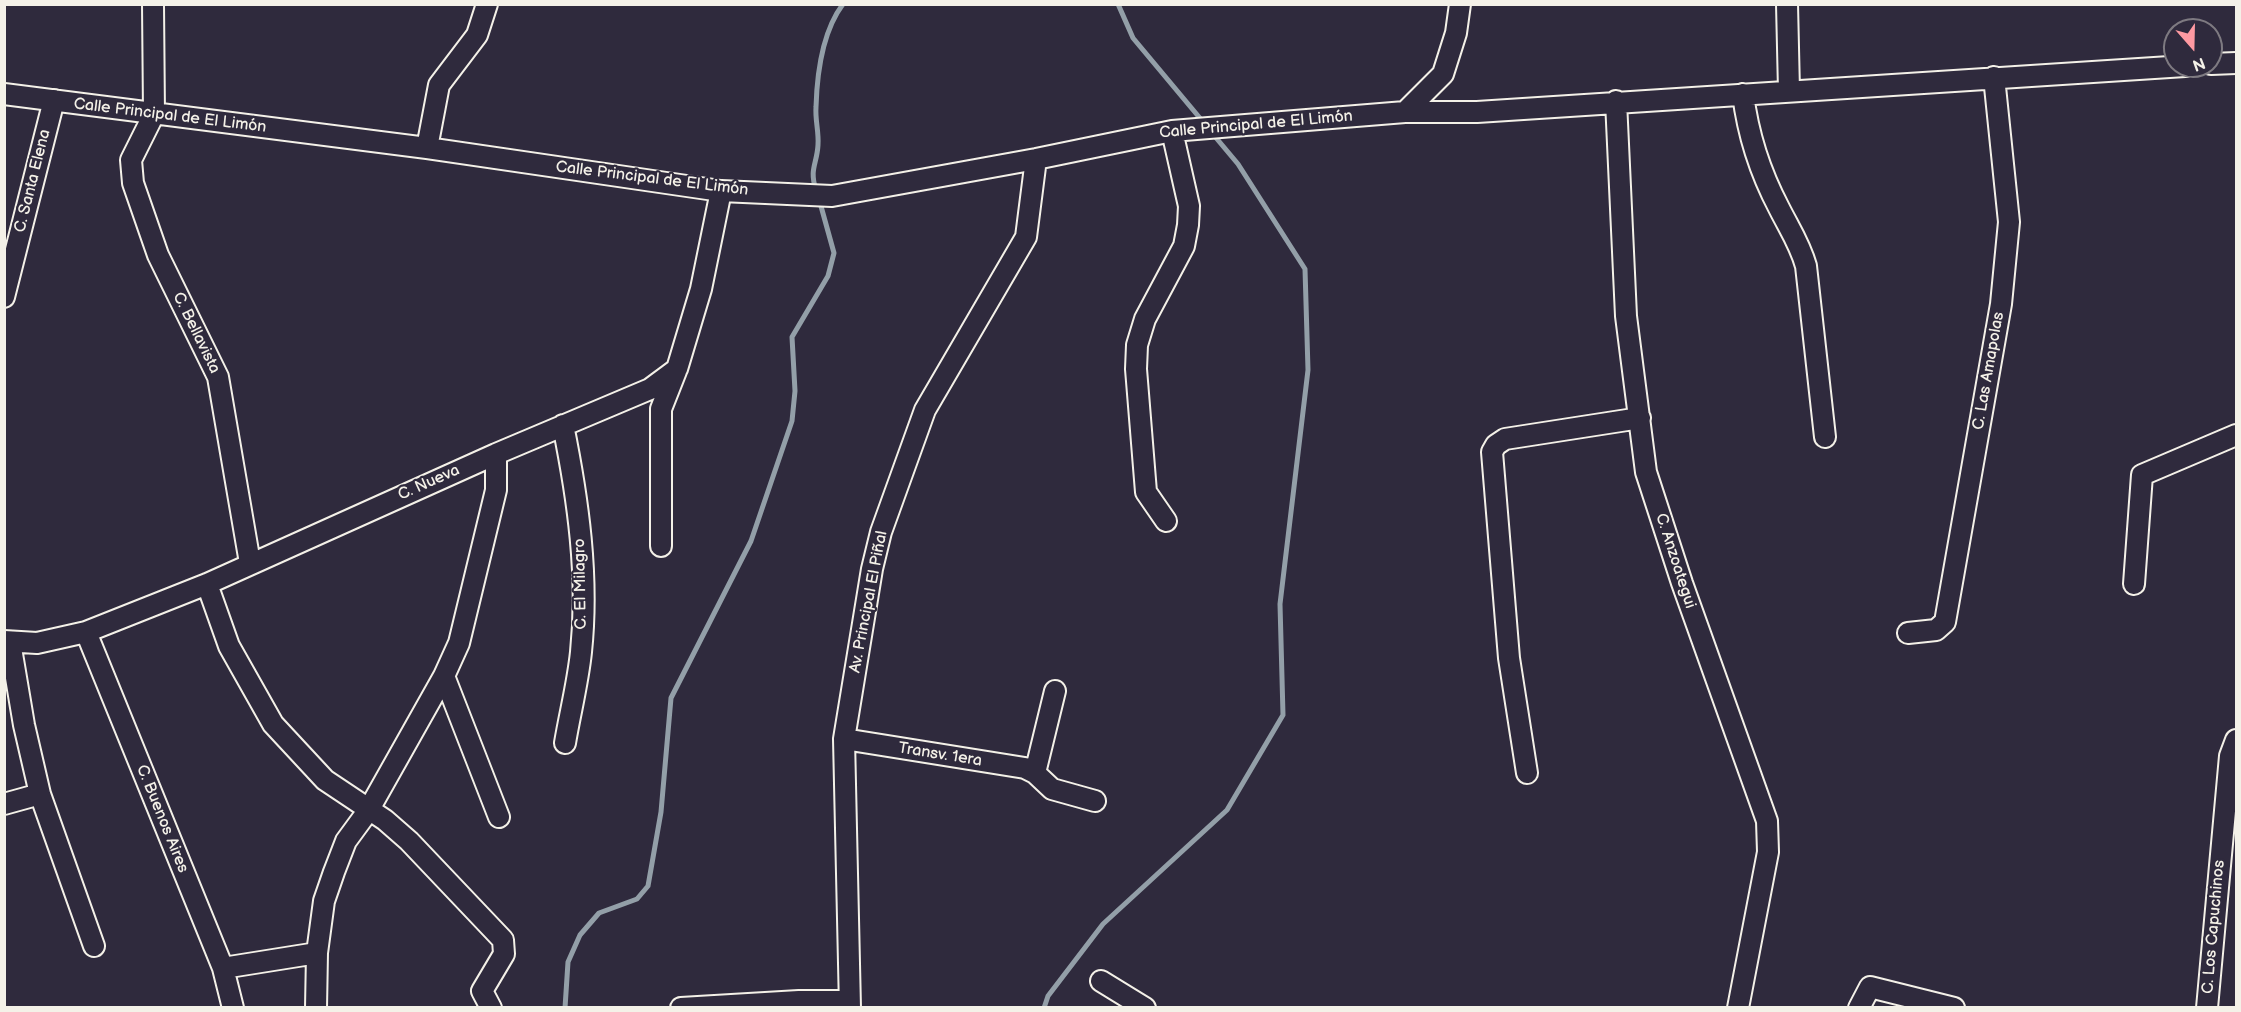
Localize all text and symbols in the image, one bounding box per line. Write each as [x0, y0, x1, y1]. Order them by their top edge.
north arrow [2163, 18, 2223, 78]
text: N [2190, 53, 2208, 74]
street label: Calle Principal de El Limón [73, 95, 267, 137]
street label: Calle Principal de El Limón [1158, 107, 1354, 143]
street label: C. Santa Elena [11, 127, 55, 235]
street label: Calle Principal de El Limón [555, 158, 749, 200]
street label: C. Bellavista [168, 289, 224, 377]
street label: C. Las Amapolas [1969, 310, 2009, 432]
street label: C. Nueva [395, 461, 463, 505]
street label: C. Anzoategui [1651, 511, 1699, 611]
street label: Av. Principal El Piñal [846, 529, 892, 675]
street label: C. El Milagro [571, 538, 591, 630]
street label: Transv. 1era [897, 739, 983, 771]
street label: C. Buenos Aires [132, 762, 192, 876]
street label: C. Los Capuchinos [2199, 859, 2229, 995]

